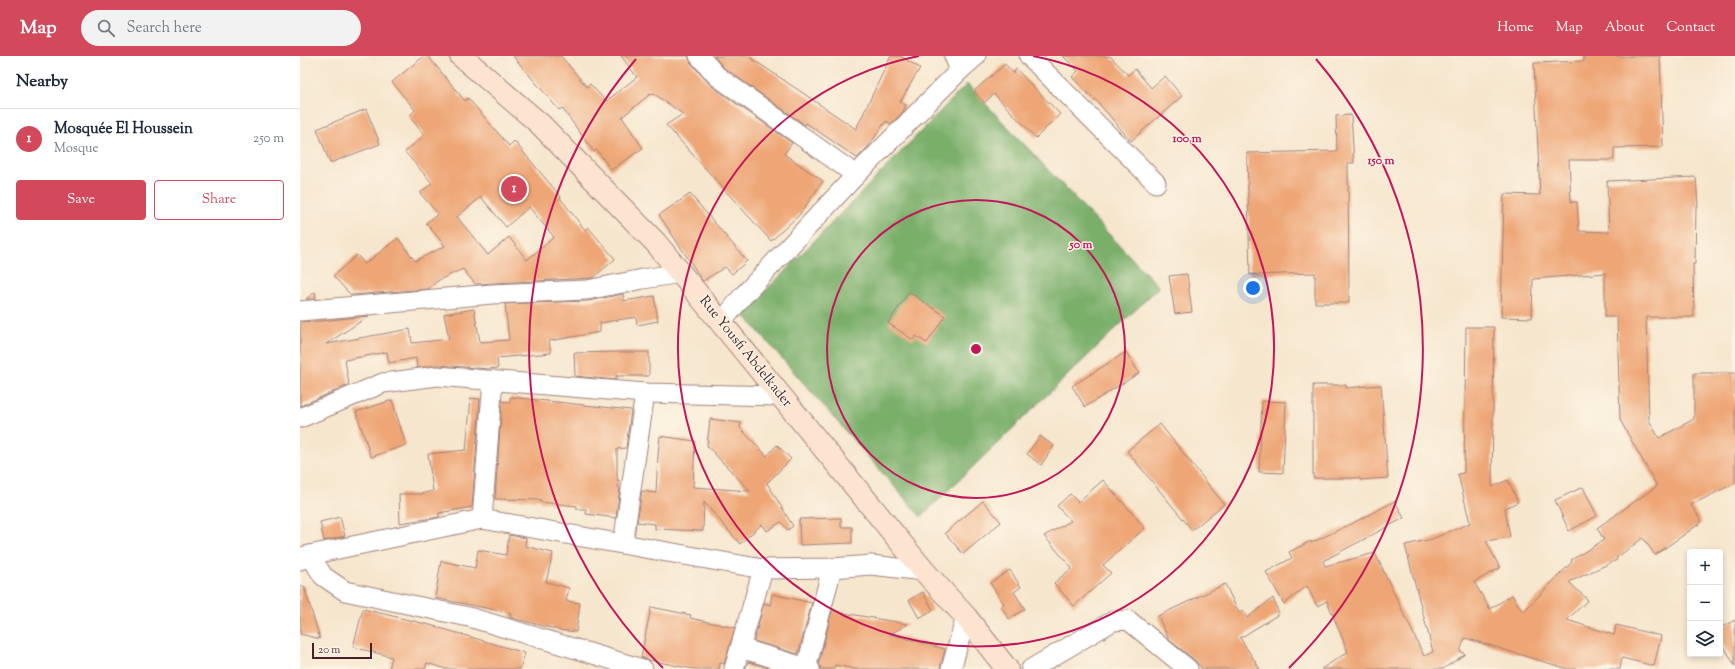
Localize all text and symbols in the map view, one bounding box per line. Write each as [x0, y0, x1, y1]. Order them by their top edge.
search box [81, 10, 361, 46]
text: Map [20, 15, 57, 42]
icon: search [95, 17, 117, 39]
text: Search here [127, 18, 202, 39]
text: Home [1497, 18, 1534, 38]
text: Map [1556, 18, 1583, 38]
text: About [1605, 18, 1644, 38]
text: Contact [1666, 18, 1715, 38]
text: Nearby [16, 70, 68, 94]
text: Mosquée El Houssein [54, 119, 193, 140]
text: 1 [27, 130, 31, 148]
text: 250 m [253, 130, 284, 148]
text: 100 m [1171, 130, 1202, 148]
text: Mosque [54, 140, 99, 158]
text: 150 m [1366, 152, 1395, 170]
pin: 1 [501, 174, 527, 204]
button: Save [16, 180, 146, 220]
button: Share [154, 180, 284, 220]
text: 50 m [1069, 236, 1093, 254]
your location [1243, 278, 1263, 298]
street label: Rue Yousfi Abdelkader [694, 292, 797, 413]
centre of rings [969, 342, 983, 356]
map controls [1687, 549, 1723, 657]
button: + [1687, 549, 1723, 585]
button: − [1687, 585, 1723, 621]
button: layers [1687, 621, 1723, 657]
scale bar [312, 641, 372, 660]
text: 20 m [318, 642, 340, 658]

